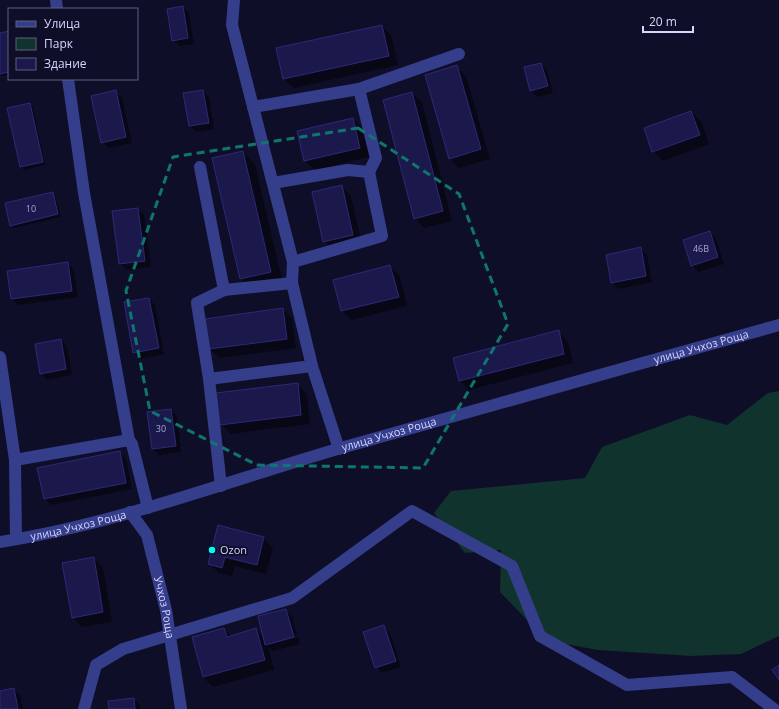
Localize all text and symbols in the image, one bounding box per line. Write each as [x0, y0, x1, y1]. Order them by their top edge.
legend [8, 8, 138, 80]
scale bar [643, 8, 693, 34]
text: 20 m [649, 13, 677, 30]
text: Улица [44, 15, 80, 32]
text: Парк [44, 35, 74, 52]
text: Здание [44, 55, 87, 72]
house number: 10 [26, 202, 36, 215]
house number: 46В [693, 242, 709, 255]
street label: улица Учхоз Роща [652, 326, 750, 367]
street label: улица Учхоз Роща [340, 413, 438, 454]
house number: 30 [156, 422, 166, 435]
street label: улица Учхоз Роща [29, 506, 128, 544]
place label: Ozon [220, 542, 247, 557]
marker: Ozon [207, 545, 217, 555]
street label: Учхоз Роща [151, 574, 178, 639]

